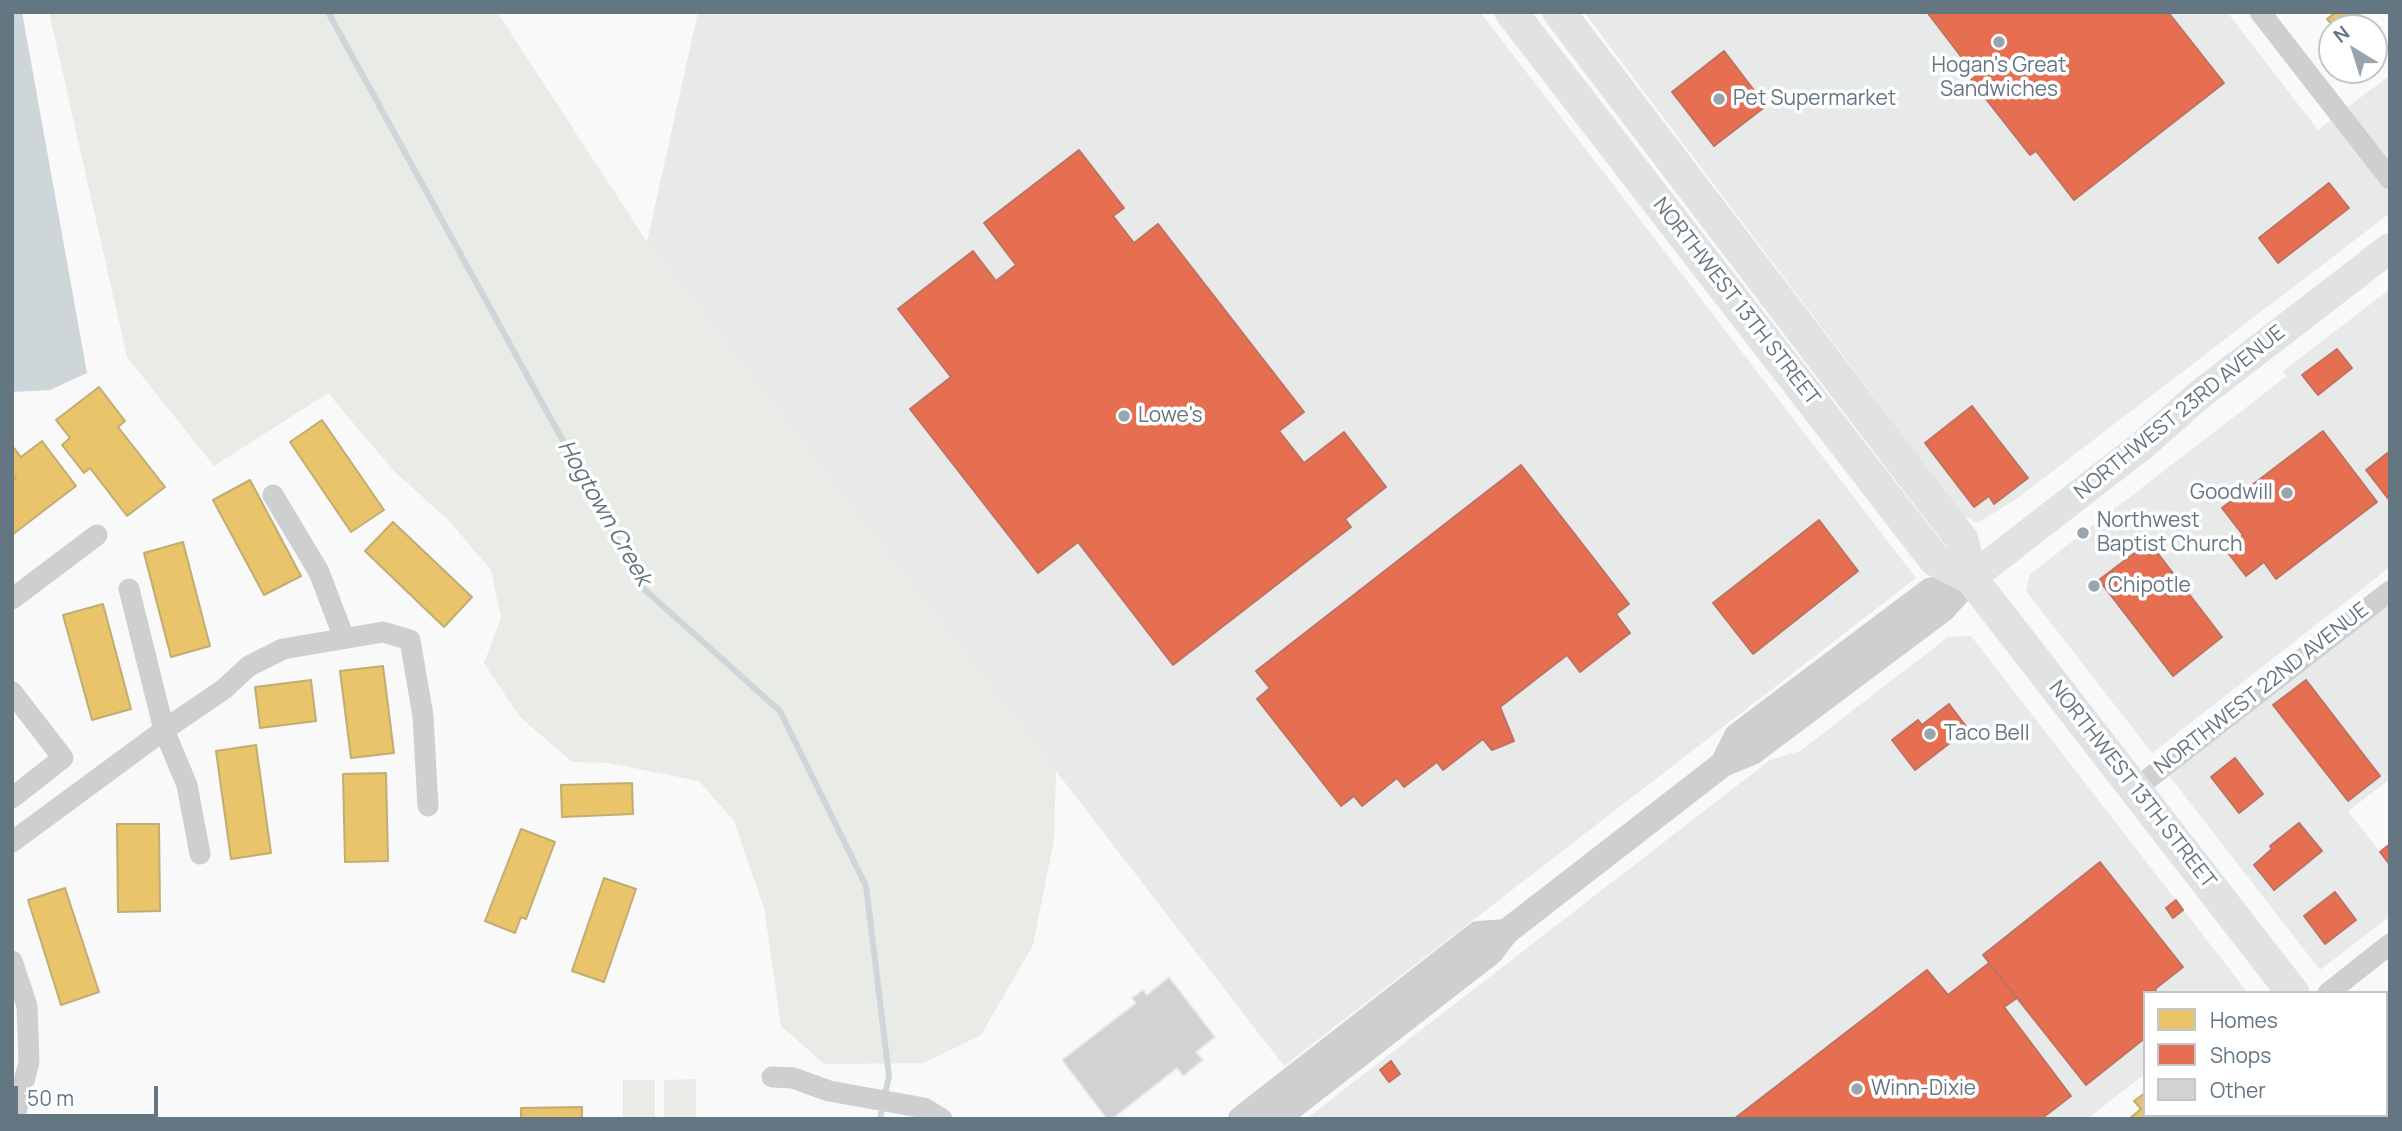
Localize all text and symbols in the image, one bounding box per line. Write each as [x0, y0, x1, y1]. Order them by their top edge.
north arrow [2318, 14, 2388, 84]
text: N [2328, 20, 2355, 48]
marker: Hogan's Great Sandwiches [1991, 34, 2007, 50]
place label: Hogan's Great Sandwiches [1932, 53, 2066, 103]
place label: Pet Supermarket [1733, 86, 1896, 112]
marker: Pet Supermarket [1711, 91, 1727, 107]
street label: NORTHWEST 13TH STREET [1647, 193, 1825, 411]
street label: NORTHWEST 23RD AVENUE [2070, 320, 2290, 506]
place label: Lowe's [1138, 403, 1203, 429]
marker: Lowe's [1116, 408, 1132, 424]
water label: Hogtown Creek [551, 435, 657, 591]
place label: Goodwill [2190, 480, 2273, 506]
marker: Goodwill [2279, 485, 2295, 501]
place label: Northwest Baptist Church [2097, 508, 2242, 558]
marker: Northwest Baptist Church [2075, 525, 2091, 541]
place label: Chipotle [2108, 573, 2191, 599]
marker: Chipotle [2086, 578, 2102, 594]
street label: NORTHWEST 22ND AVENUE [2150, 598, 2374, 780]
street label: NORTHWEST 13TH STREET [2043, 676, 2221, 894]
place label: Taco Bell [1944, 721, 2030, 747]
marker: Taco Bell [1922, 726, 1938, 742]
legend [2143, 991, 2388, 1117]
text: Homes [2210, 1006, 2278, 1034]
text: Shops [2210, 1041, 2271, 1069]
scale bar [18, 1072, 161, 1116]
place label: Winn-Dixie [1871, 1076, 1976, 1102]
text: Other [2210, 1076, 2266, 1104]
marker: Winn-Dixie [1849, 1081, 1865, 1097]
text: 50 m [27, 1084, 74, 1112]

